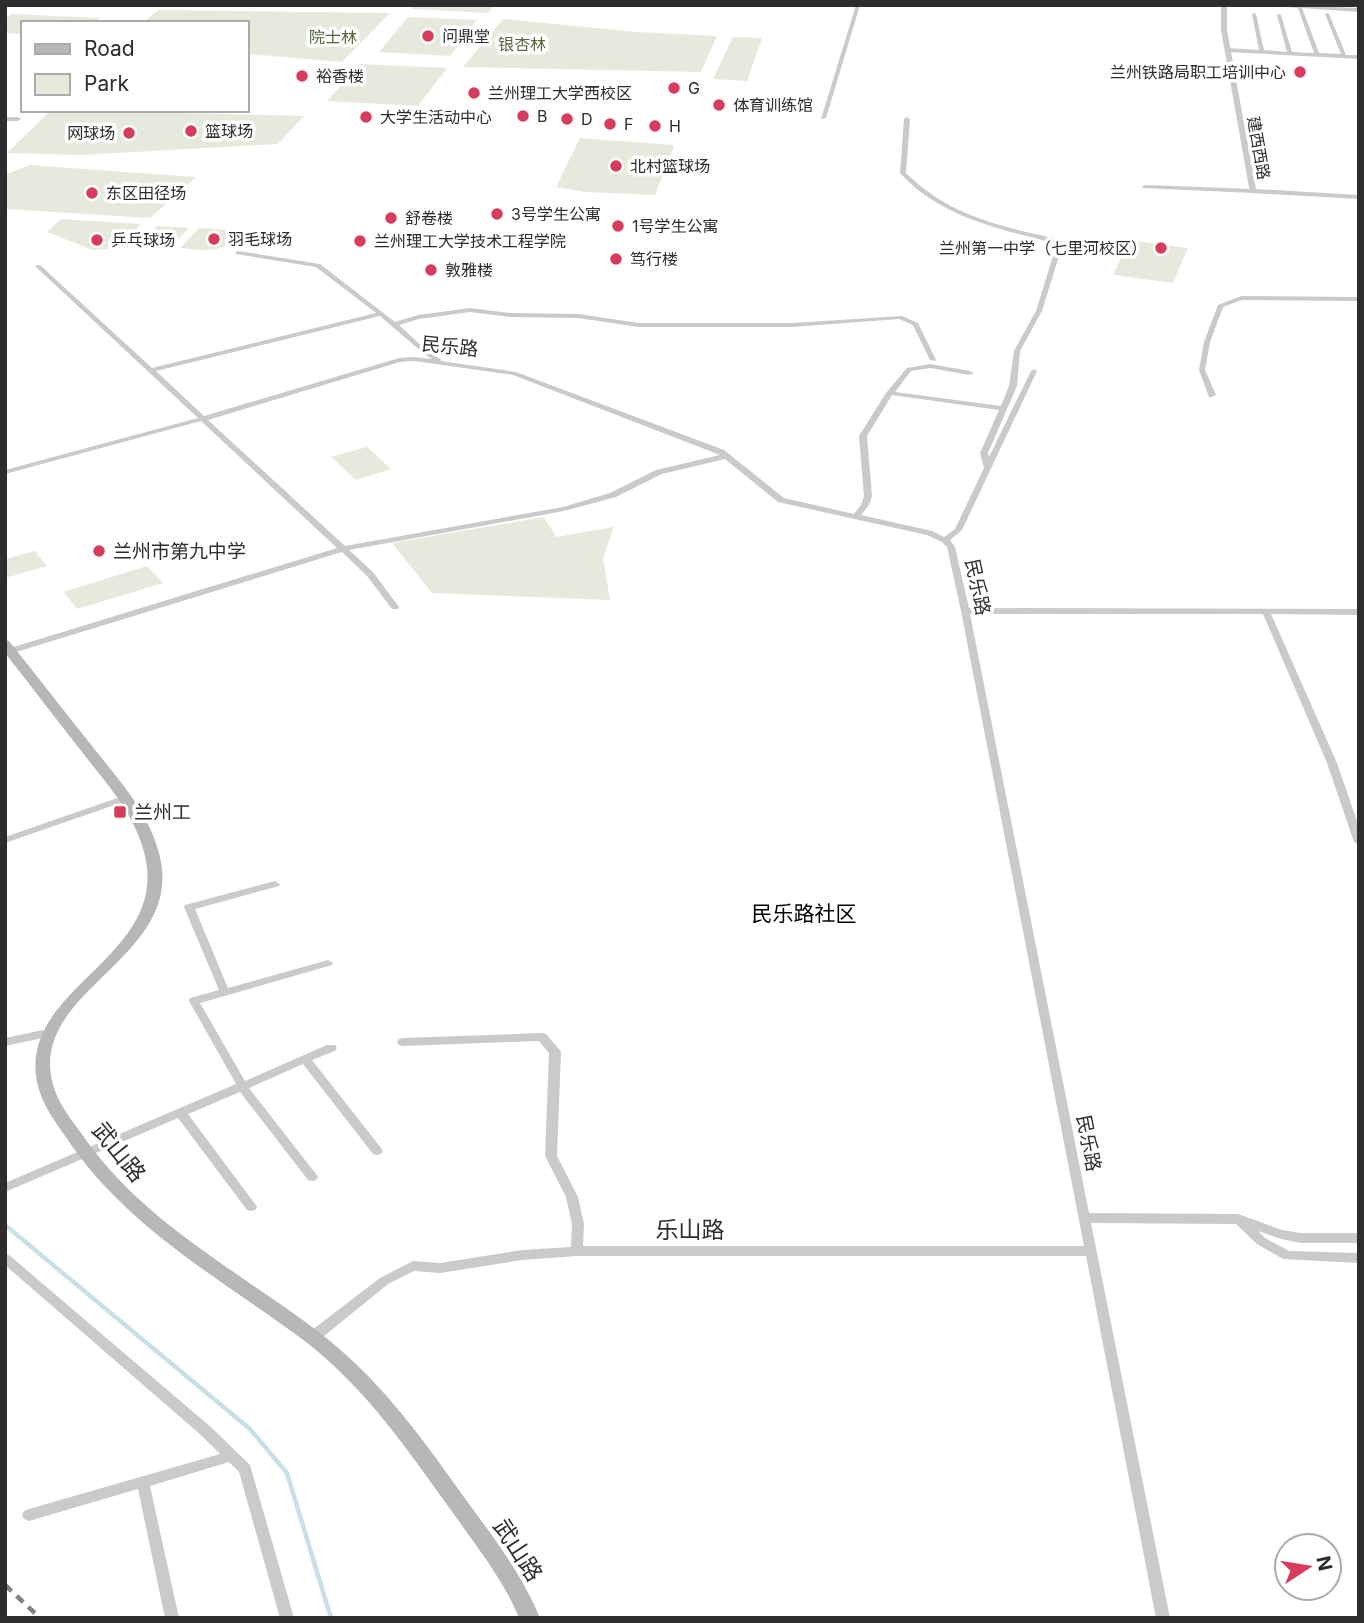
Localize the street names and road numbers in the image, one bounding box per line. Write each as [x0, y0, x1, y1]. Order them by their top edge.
street label: 建西西路 [1244, 115, 1274, 181]
street label: 民乐路 [420, 332, 480, 361]
street label: 民乐路 [960, 557, 995, 617]
street label: 民乐路 [1072, 1113, 1105, 1173]
street label: 武山路 [86, 1116, 152, 1188]
street label: 乐山路 [656, 1216, 725, 1244]
street label: 武山路 [487, 1513, 549, 1587]

